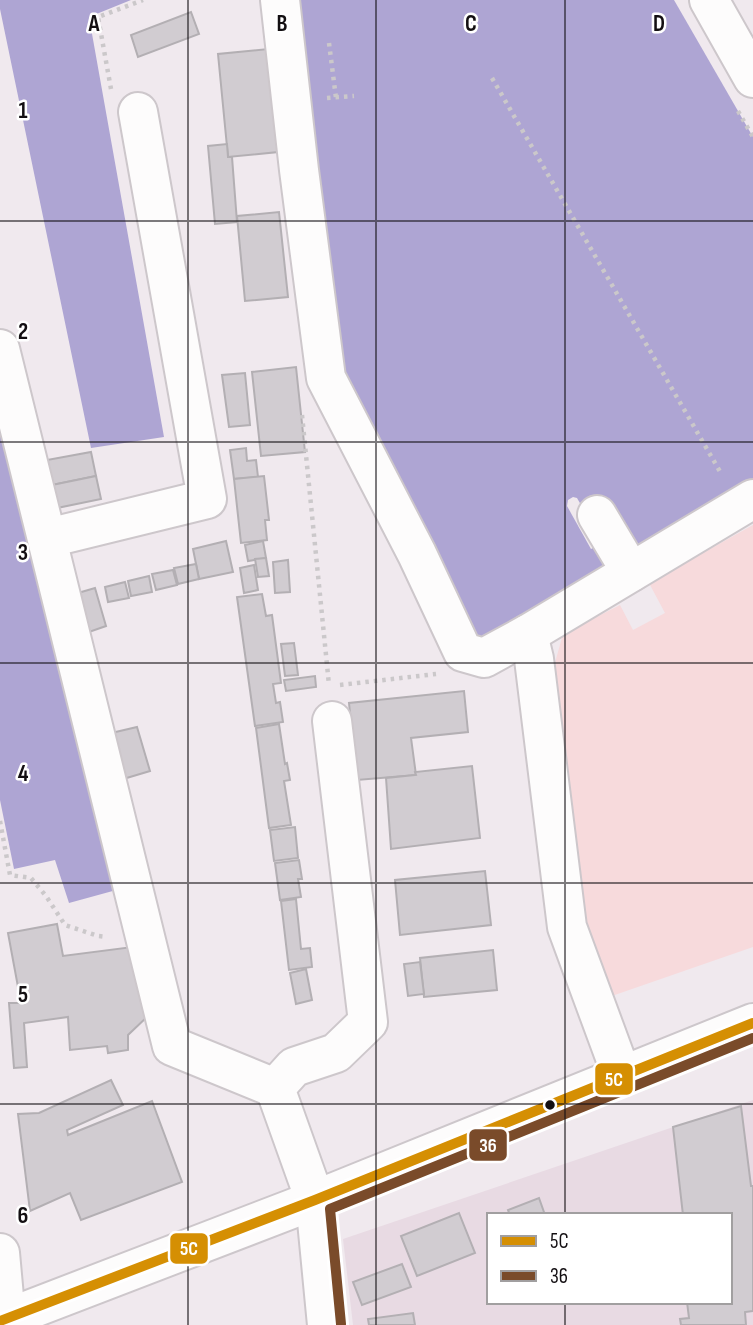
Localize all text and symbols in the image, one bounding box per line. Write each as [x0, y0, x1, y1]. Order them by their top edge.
text: A [88, 10, 101, 38]
text: B [277, 10, 288, 38]
text: C [465, 10, 477, 38]
text: D [653, 10, 665, 38]
text: 1 [18, 97, 28, 125]
text: 2 [18, 318, 28, 346]
text: 3 [18, 539, 28, 567]
text: 4 [18, 760, 29, 788]
text: 5 [18, 981, 28, 1009]
line badge: 5C [594, 1062, 634, 1096]
text: 5C [605, 1069, 623, 1092]
unlabelled marker [543, 1098, 557, 1112]
line badge: 36 [468, 1128, 508, 1162]
text: 36 [479, 1135, 497, 1158]
text: 6 [18, 1202, 28, 1230]
legend [487, 1213, 732, 1304]
text: 5C [550, 1229, 569, 1254]
line badge: 5C [169, 1232, 209, 1265]
text: 5C [180, 1238, 198, 1261]
text: 36 [550, 1264, 568, 1289]

